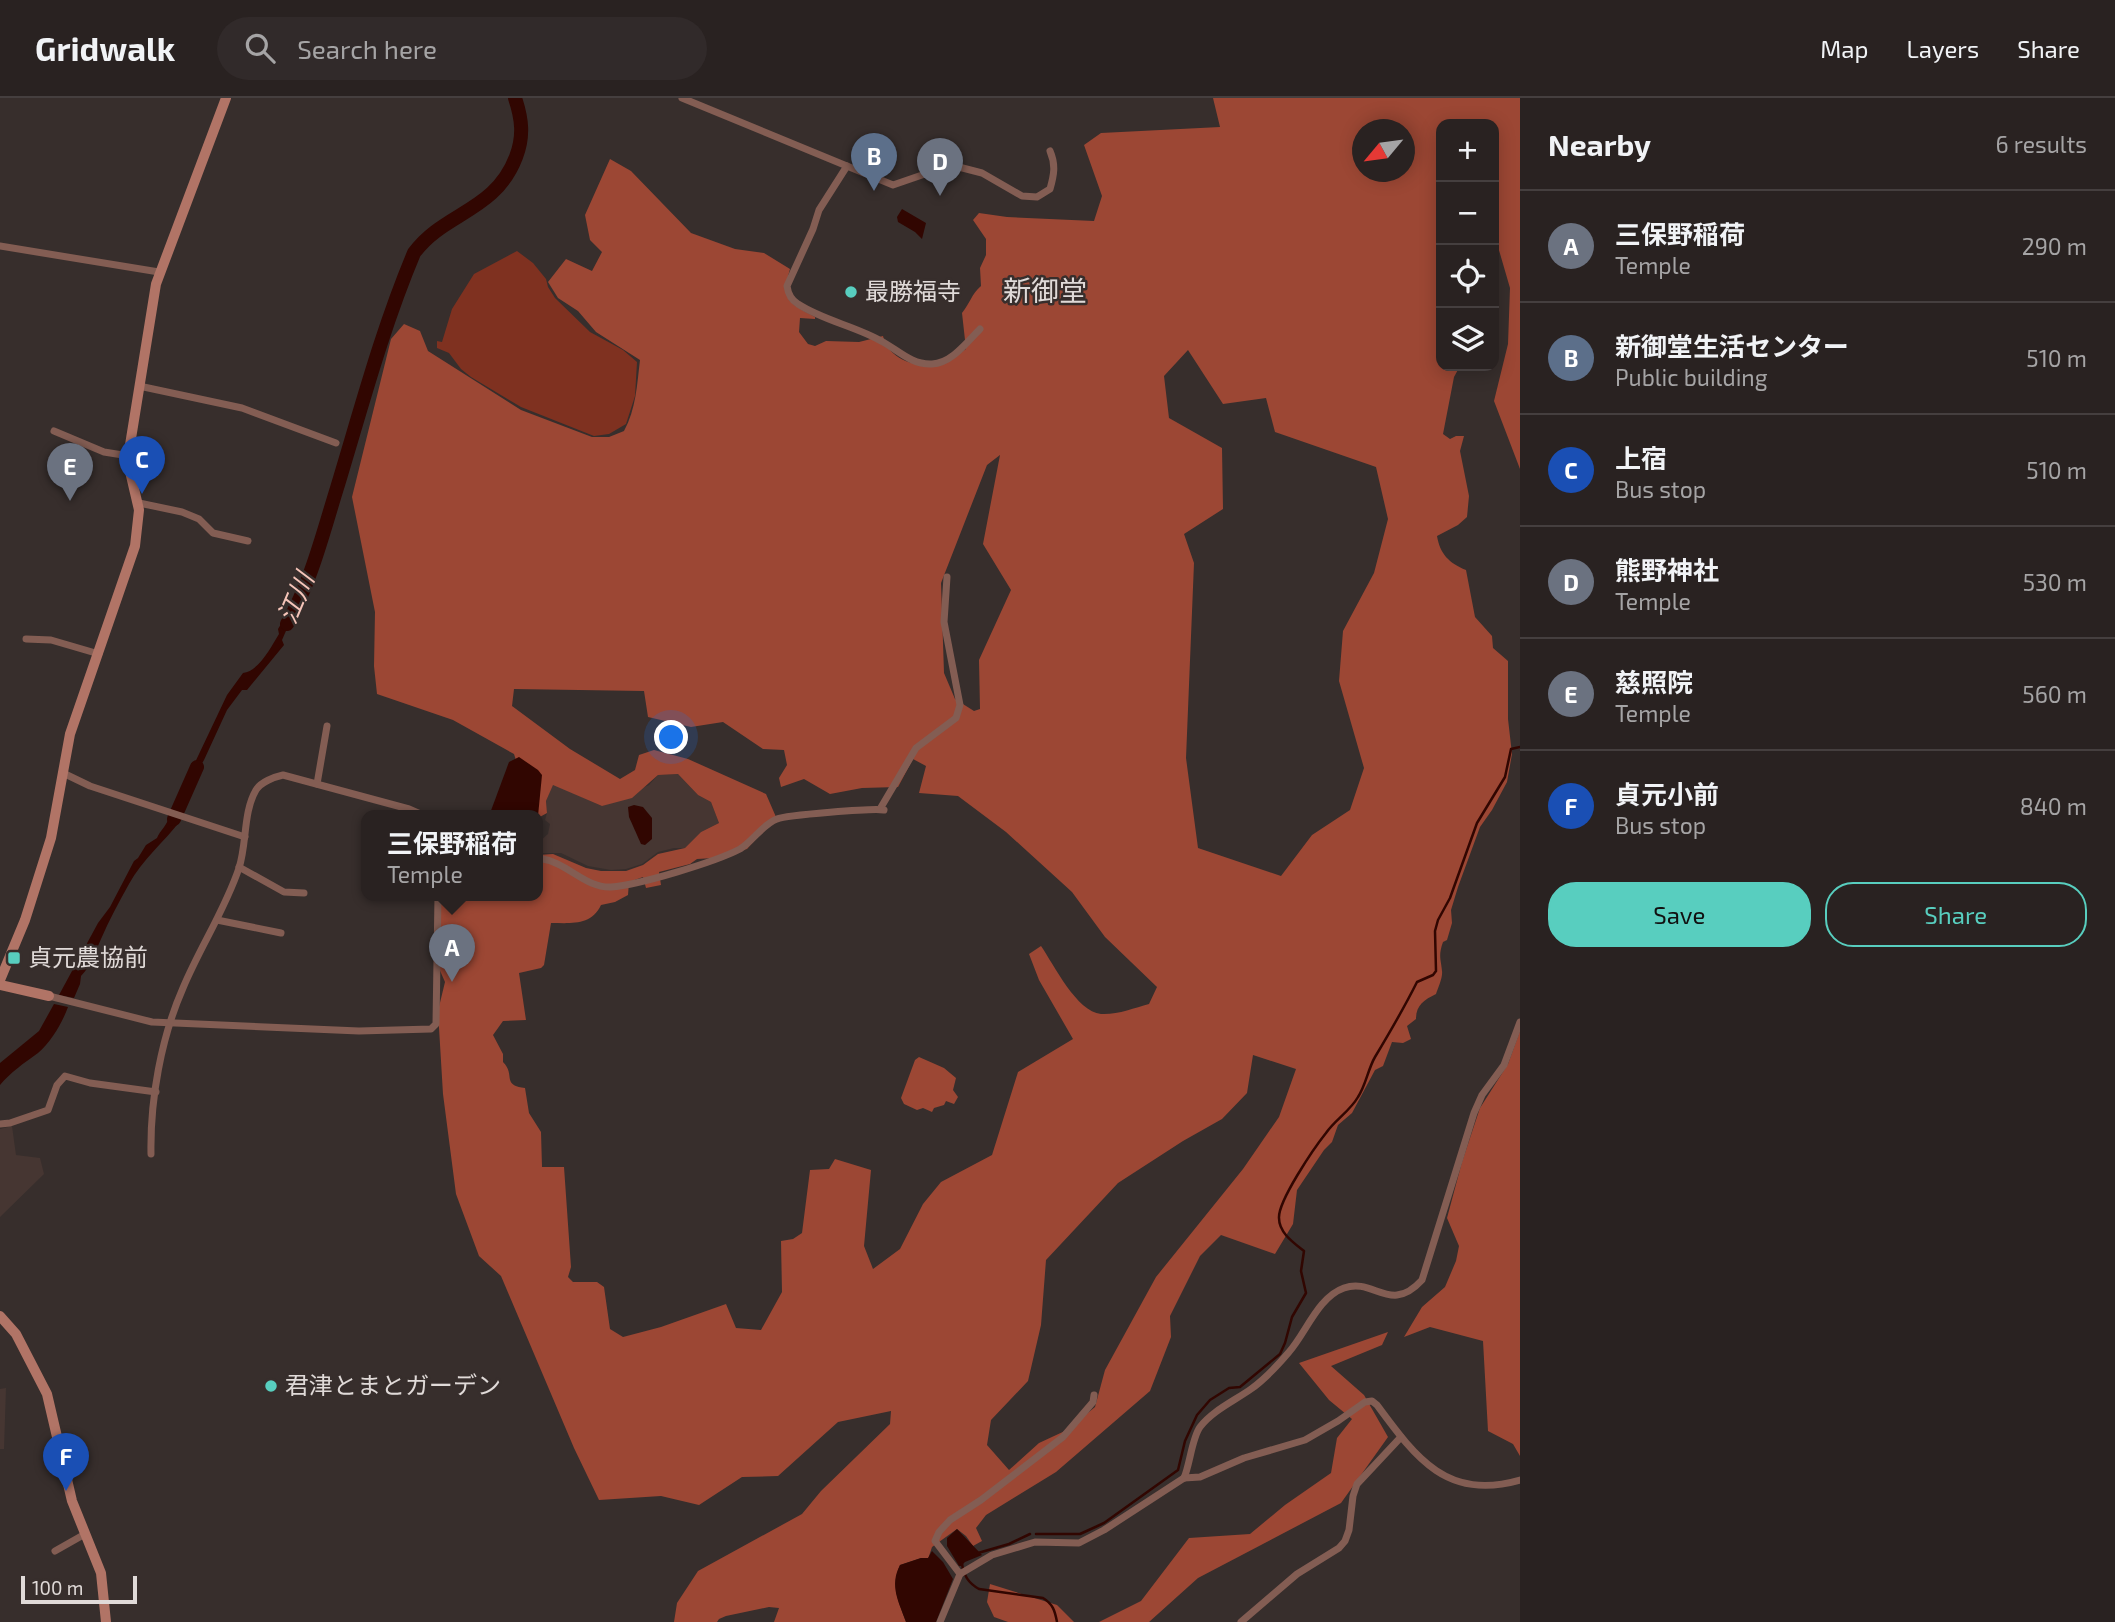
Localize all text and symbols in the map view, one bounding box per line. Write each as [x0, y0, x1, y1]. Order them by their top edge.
search box [217, 17, 707, 80]
text: Gridwalk [35, 28, 175, 68]
icon: search [241, 29, 279, 67]
text: Search here [297, 33, 437, 64]
text: Map [1820, 34, 1868, 63]
text: Layers [1906, 34, 1979, 63]
text: Share [2017, 34, 2080, 63]
north arrow [1352, 119, 1415, 182]
map controls [1436, 119, 1499, 371]
button: + [1436, 119, 1499, 182]
text: Nearby [1548, 126, 1651, 162]
text: 6 results [1996, 130, 2087, 158]
pin: B [851, 133, 897, 191]
pin: D [917, 138, 963, 196]
button: − [1436, 182, 1499, 245]
text: 三保野稲荷 [1615, 218, 1745, 249]
text: A [1563, 232, 1579, 260]
text: 290 m [2022, 232, 2087, 260]
button: locate [1436, 245, 1499, 308]
text: Temple [1615, 251, 1691, 279]
district label: 新御堂 [1003, 273, 1087, 307]
place label: 最勝福寺 [865, 276, 961, 305]
marker: 最勝福寺 [843, 284, 859, 300]
button: layers [1436, 308, 1499, 371]
text: 新御堂生活センター [1615, 330, 1849, 361]
text: B [1564, 344, 1578, 372]
text: 510 m [2026, 344, 2087, 372]
text: Public building [1615, 363, 1768, 391]
pin: C [119, 436, 165, 494]
text: 上宿 [1615, 442, 1667, 473]
pin: E [47, 443, 93, 501]
text: C [1564, 456, 1578, 484]
text: 510 m [2026, 456, 2087, 484]
text: Bus stop [1615, 475, 1706, 503]
text: 熊野神社 [1615, 554, 1719, 585]
water label: 江川 [270, 565, 320, 627]
text: D [1563, 568, 1579, 596]
text: 530 m [2023, 568, 2087, 596]
text: Temple [1615, 587, 1691, 615]
text: 慈照院 [1615, 666, 1693, 697]
text: E [1564, 680, 1578, 708]
text: 560 m [2022, 680, 2087, 708]
text: Temple [1615, 699, 1691, 727]
your location [654, 720, 688, 754]
text: 貞元小前 [1615, 778, 1719, 809]
text: F [1565, 792, 1577, 820]
text: 840 m [2020, 792, 2087, 820]
popup [361, 810, 543, 901]
text: Bus stop [1615, 811, 1706, 839]
text: 三保野稲荷 [387, 827, 517, 858]
text: Temple [387, 860, 463, 888]
button: Save [1548, 882, 1811, 947]
button: Share [1825, 882, 2087, 947]
pin: A [429, 924, 475, 982]
place label: 貞元農協前 [28, 942, 148, 971]
marker: 貞元農協前 [6, 950, 22, 966]
place label: 君津とまとガーデン [285, 1370, 501, 1399]
marker: 君津とまとガーデン [263, 1378, 279, 1394]
pin: F [43, 1433, 89, 1491]
scale bar [21, 1573, 136, 1605]
text: 100 m [32, 1576, 83, 1599]

